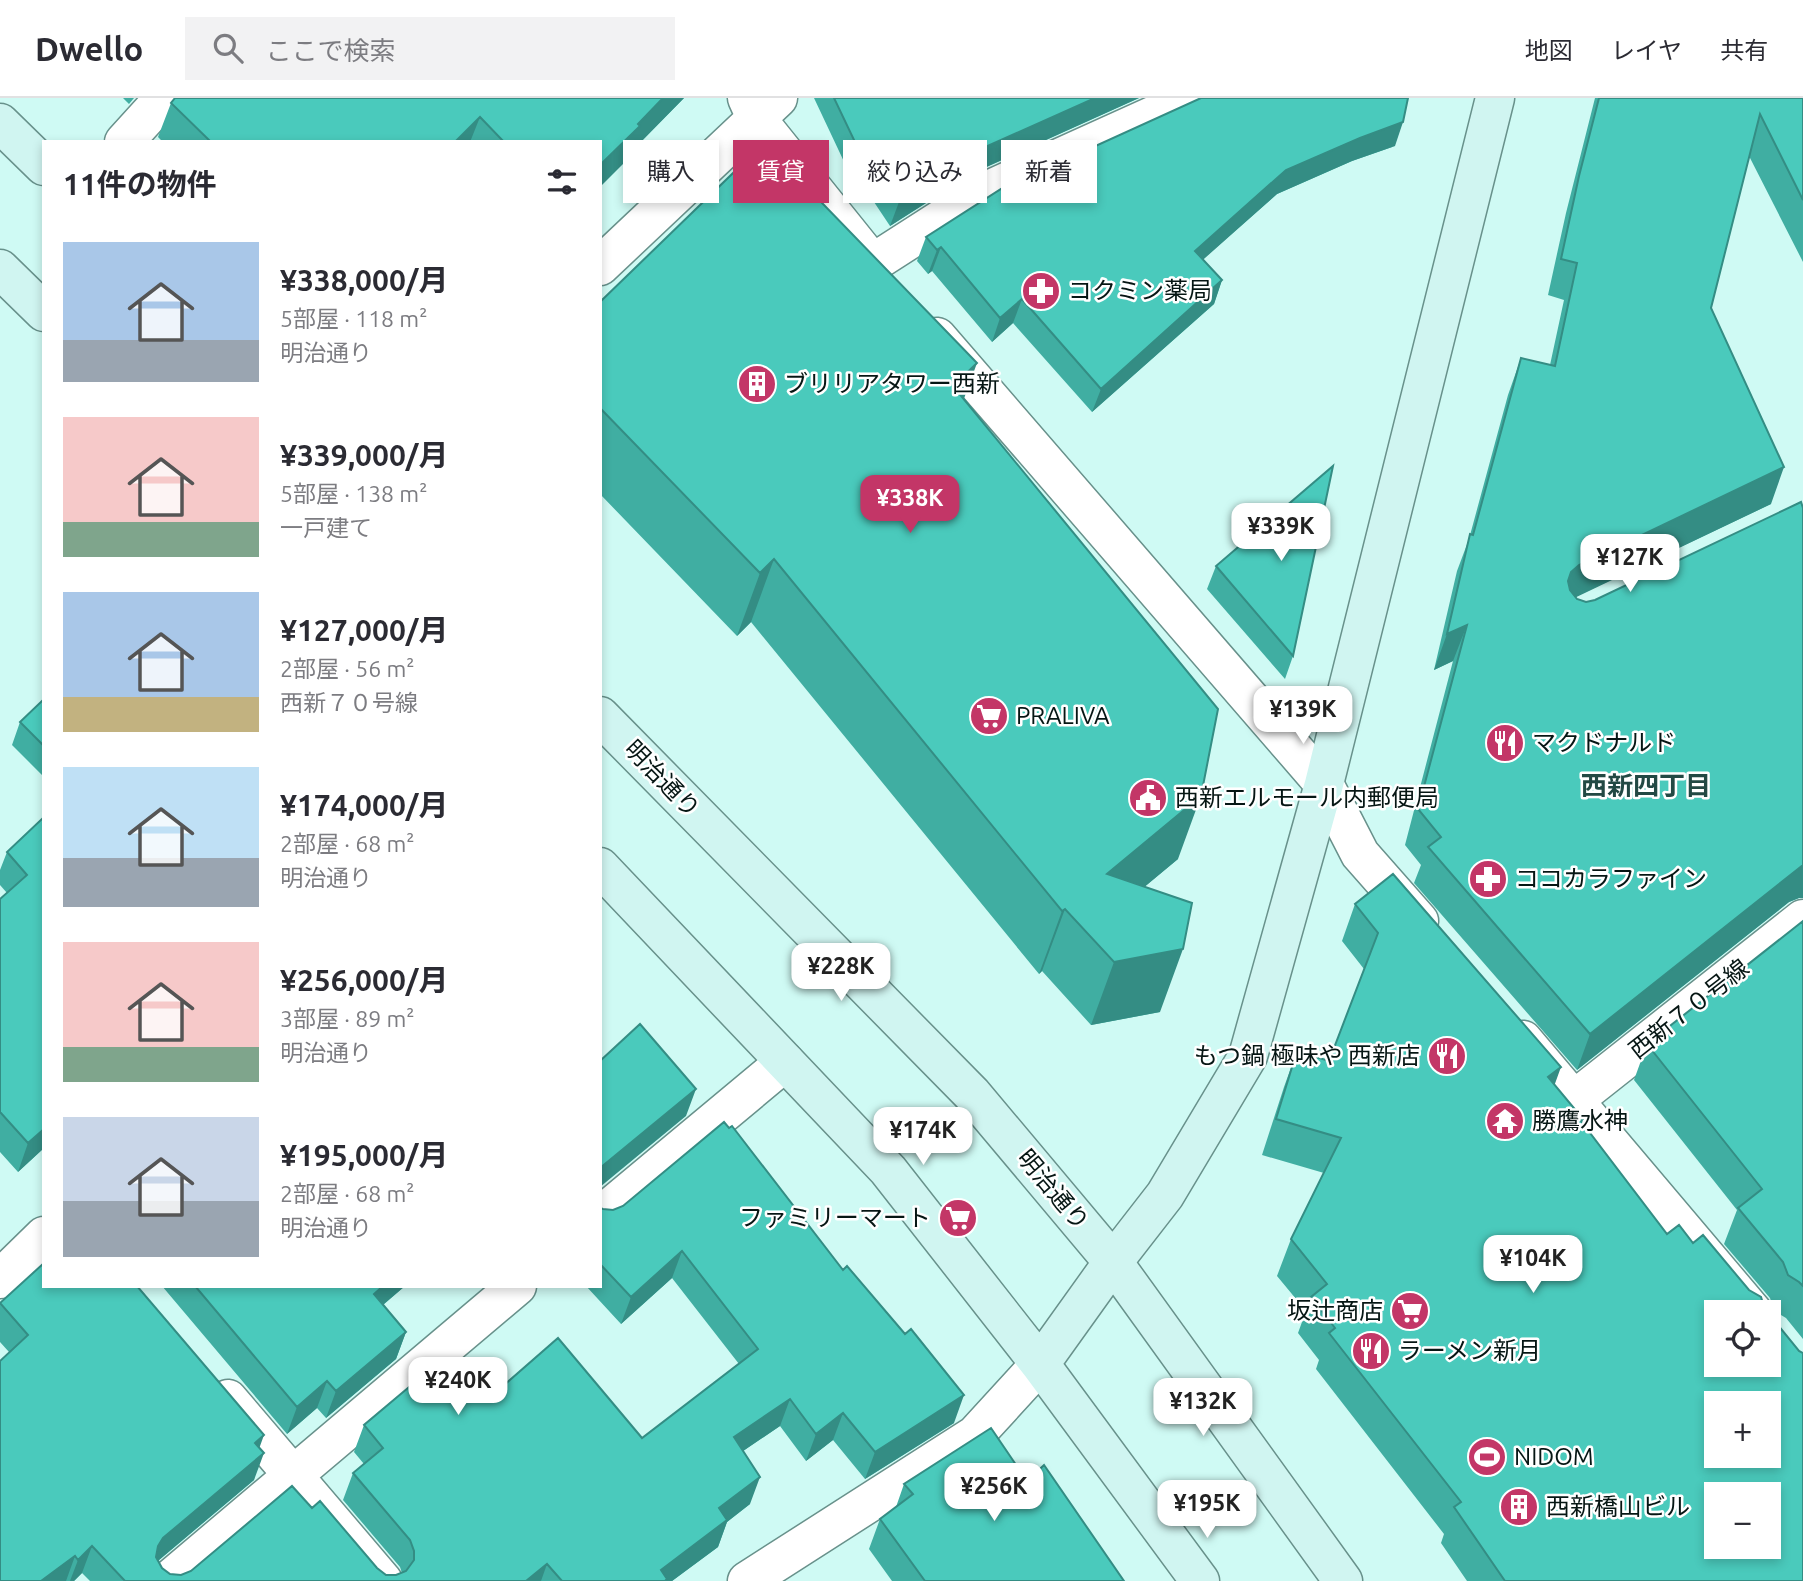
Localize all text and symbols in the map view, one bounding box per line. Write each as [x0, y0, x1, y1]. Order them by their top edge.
search box [185, 17, 675, 80]
icon: search [209, 29, 247, 67]
text: Dwello [35, 30, 143, 67]
text: ここで検索 [265, 36, 395, 65]
text: 地図 [1525, 37, 1573, 64]
text: レイヤ [1611, 37, 1682, 64]
text: 共有 [1720, 37, 1768, 64]
chip: 購入 [623, 140, 719, 203]
chip: 賃貸 [733, 140, 829, 203]
chip: 絞り込み [843, 140, 987, 203]
chip: 新着 [1001, 140, 1097, 203]
icon: filters [543, 163, 581, 201]
text: 11件の物件 [63, 167, 217, 201]
text: ¥338,000/月 [280, 263, 448, 297]
icon: home [119, 270, 203, 354]
pharmacy icon: コクミン薬局 [1020, 270, 1062, 312]
place label: コクミン薬局 [1068, 277, 1212, 304]
text: 5部屋 · 118 m² [280, 306, 427, 331]
text: 明治通り [280, 340, 372, 365]
building icon: ブリリアタワー西新 [736, 363, 778, 405]
place label: ブリリアタワー西新 [784, 370, 1000, 397]
text: ¥339,000/月 [280, 438, 448, 472]
icon: home [119, 445, 203, 529]
pin: ¥338K [861, 476, 959, 535]
text: 5部屋 · 138 m² [280, 481, 427, 506]
text: ¥338K [876, 485, 944, 510]
pin: ¥339K [1232, 504, 1330, 563]
text: ¥339K [1247, 513, 1315, 538]
text: 一戸建て [280, 515, 372, 540]
pin: ¥127K [1581, 534, 1679, 594]
text: ¥127K [1596, 544, 1664, 569]
text: ¥127,000/月 [280, 613, 448, 647]
icon: home [119, 620, 203, 704]
text: 2部屋 · 56 m² [280, 656, 414, 681]
pin: ¥139K [1254, 686, 1352, 746]
text: 西新７０号線 [280, 690, 418, 715]
supermarket icon: PRALIVA [968, 695, 1010, 737]
text: ¥139K [1269, 696, 1337, 721]
place label: PRALIVA [1016, 702, 1110, 729]
restaurant icon: マクドナルド [1484, 722, 1526, 764]
place label: マクドナルド [1532, 729, 1676, 756]
street label: 明治通り [619, 735, 705, 823]
district label: 西新四丁目 [1581, 771, 1711, 800]
public building icon: 西新エルモール内郵便局 [1127, 777, 1169, 819]
place label: 西新エルモール内郵便局 [1175, 784, 1439, 811]
text: ¥174,000/月 [280, 788, 448, 822]
icon: home [119, 795, 203, 879]
text: 2部屋 · 68 m² [280, 831, 414, 856]
pharmacy icon: ココカラファイン [1467, 858, 1509, 900]
text: 明治通り [280, 865, 372, 890]
place label: ココカラファイン [1515, 865, 1707, 892]
pin: ¥228K [792, 944, 890, 1003]
text: ¥228K [807, 953, 875, 978]
street label: 西新７０号線 [1624, 954, 1754, 1064]
text: ¥256,000/月 [280, 963, 448, 997]
icon: home [119, 970, 203, 1054]
text: 3部屋 · 89 m² [280, 1006, 414, 1031]
restaurant icon: もつ鍋 極味や 西新店 [1426, 1035, 1468, 1077]
text: 明治通り [280, 1040, 372, 1065]
place label: もつ鍋 極味や 西新店 [1194, 1042, 1420, 1069]
temple icon: 勝鷹水神 [1484, 1100, 1526, 1142]
place label: 勝鷹水神 [1532, 1107, 1628, 1134]
pin: ¥174K [874, 1108, 972, 1167]
text: ¥174K [889, 1117, 957, 1142]
text: ¥195,000/月 [280, 1138, 448, 1172]
street label: 明治通り [1012, 1144, 1095, 1235]
icon: home [119, 1145, 203, 1229]
text: 2部屋 · 68 m² [280, 1181, 414, 1206]
supermarket icon: ファミリーマート [937, 1197, 979, 1239]
place label: ファミリーマート [739, 1204, 931, 1231]
text: 明治通り [280, 1215, 372, 1240]
pin: ¥104K [1484, 1236, 1582, 1295]
text: ¥104K [1499, 1245, 1567, 1270]
supermarket icon: 坂辻商店 [1389, 1290, 1431, 1332]
place label: 坂辻商店 [1287, 1297, 1383, 1324]
map controls [1704, 1300, 1781, 1559]
button: locate [1704, 1300, 1781, 1377]
restaurant icon: ラーメン新月 [1350, 1330, 1392, 1372]
place label: ラーメン新月 [1398, 1337, 1541, 1364]
pin: ¥240K [409, 1358, 507, 1417]
text: ¥240K [424, 1367, 492, 1392]
pin: ¥132K [1154, 1378, 1252, 1438]
text: ¥132K [1169, 1388, 1237, 1413]
button: + [1704, 1391, 1781, 1468]
sports icon: NIDOM [1466, 1436, 1508, 1478]
place label: NIDOM [1514, 1443, 1594, 1470]
pin: ¥256K [945, 1464, 1043, 1523]
text: ¥256K [960, 1473, 1028, 1498]
pin: ¥195K [1158, 1480, 1256, 1540]
button: − [1704, 1482, 1781, 1559]
building icon: 西新橋山ビル [1498, 1486, 1540, 1528]
text: ¥195K [1173, 1490, 1241, 1515]
place label: 西新橋山ビル [1546, 1493, 1690, 1520]

